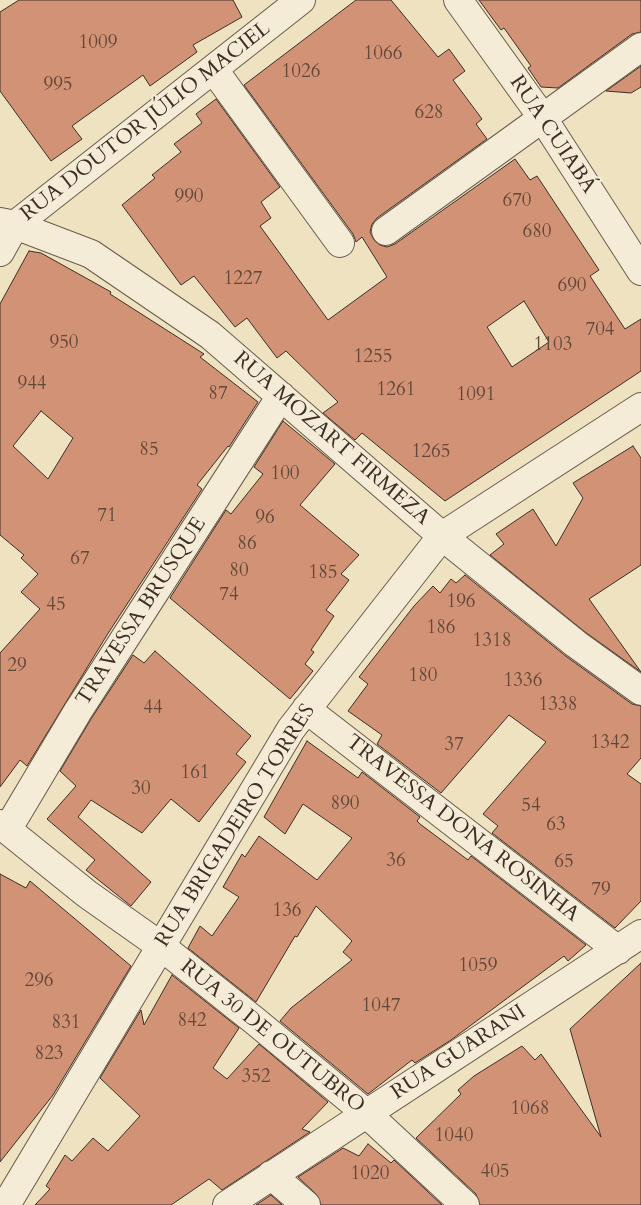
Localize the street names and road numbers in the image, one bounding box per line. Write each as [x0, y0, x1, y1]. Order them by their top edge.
street label: RUA DOUTOR JÚLIO MACIEL [16, 17, 276, 227]
street label: RUA CUIABÁ [503, 71, 601, 199]
street label: RUA MOZART FIRMEZA [228, 347, 434, 531]
street label: TRAVESSA BRUSQUE [72, 513, 212, 711]
street label: RUA BRIGADEIRO TORRES [151, 700, 321, 952]
street label: TRAVESSA DONA ROSINHA [340, 730, 584, 928]
street label: RUA 30 DE OUTUBRO [175, 955, 369, 1119]
street label: RUA GUARANI [387, 1000, 531, 1106]

